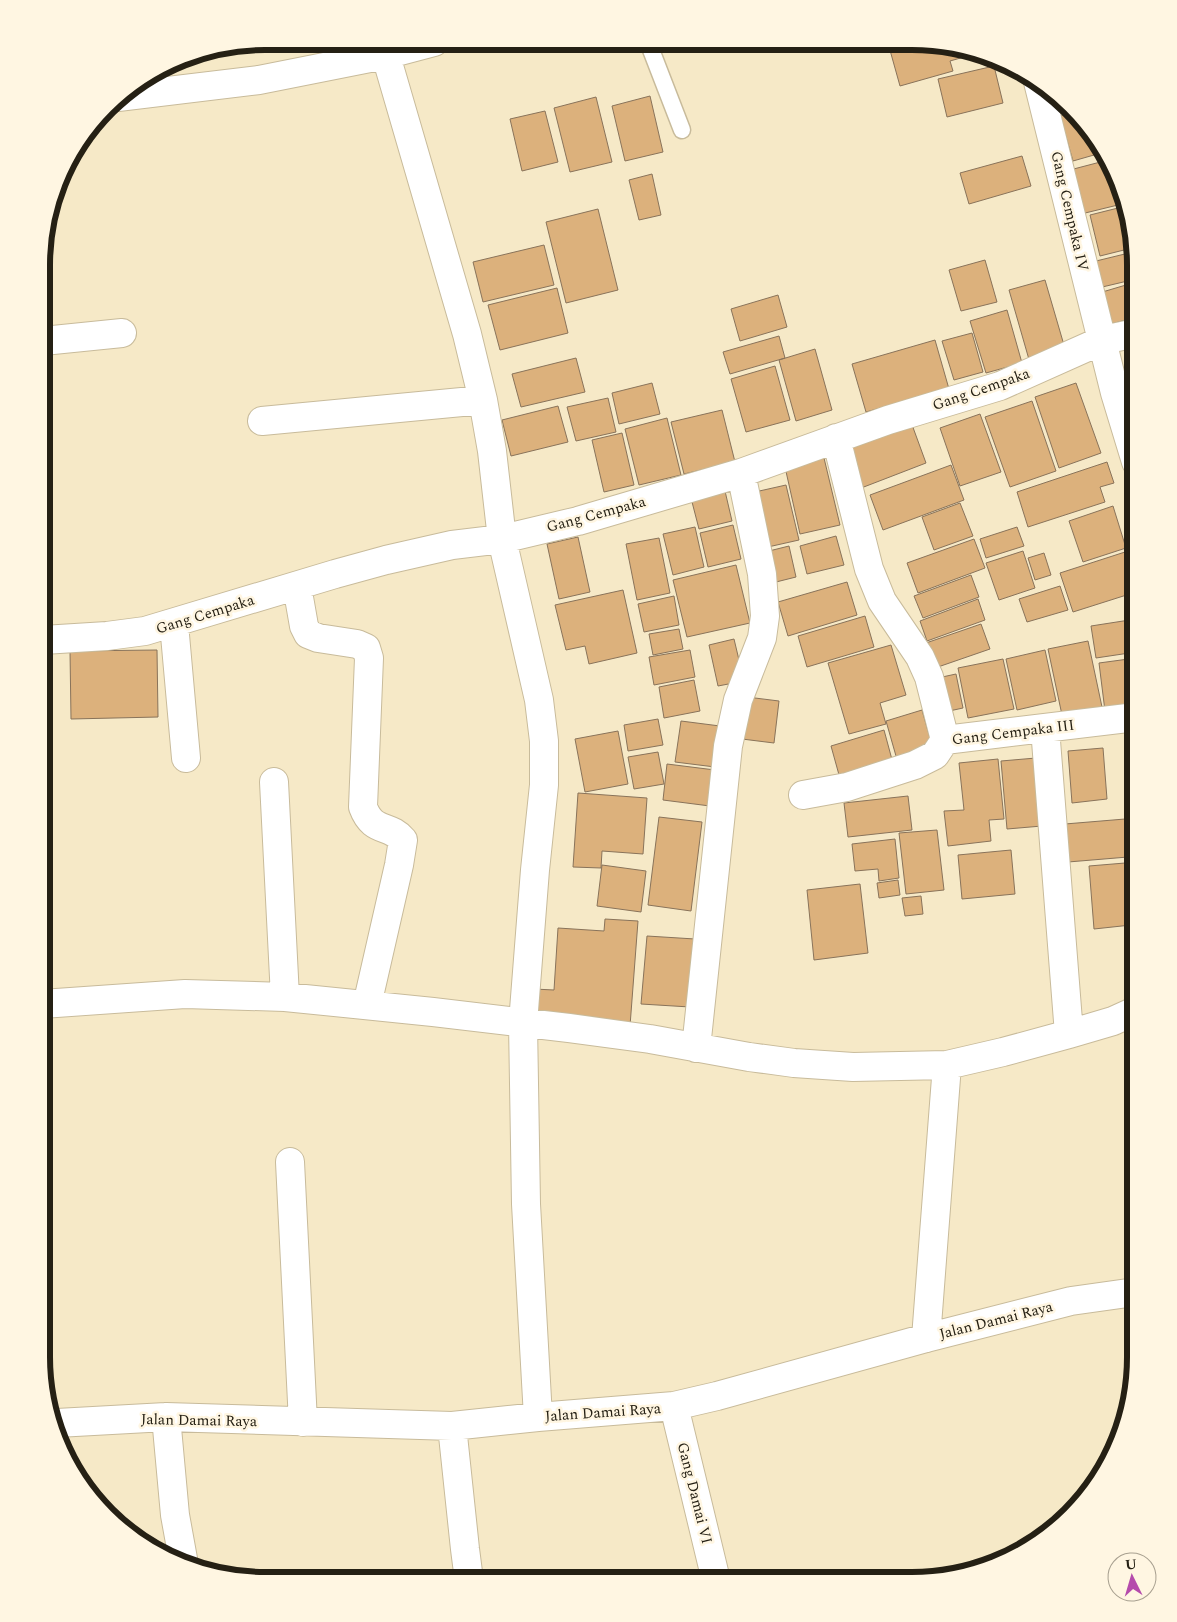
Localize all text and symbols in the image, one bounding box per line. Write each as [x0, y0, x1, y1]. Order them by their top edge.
street label: Gang Cempaka IV [1045, 149, 1094, 273]
street label: Gang Cempaka [929, 362, 1034, 417]
street label: Gang Cempaka [544, 490, 649, 539]
street label: Gang Cempaka [153, 588, 258, 640]
street label: Gang Cempaka III [951, 714, 1076, 751]
street label: Jalan Damai Raya [937, 1295, 1056, 1346]
street label: Jalan Damai Raya [544, 1397, 663, 1428]
street label: Jalan Damai Raya [141, 1408, 258, 1433]
street label: Gang Damai VI [671, 1440, 718, 1546]
north arrow [1107, 1552, 1157, 1602]
text: U [1124, 1554, 1138, 1576]

